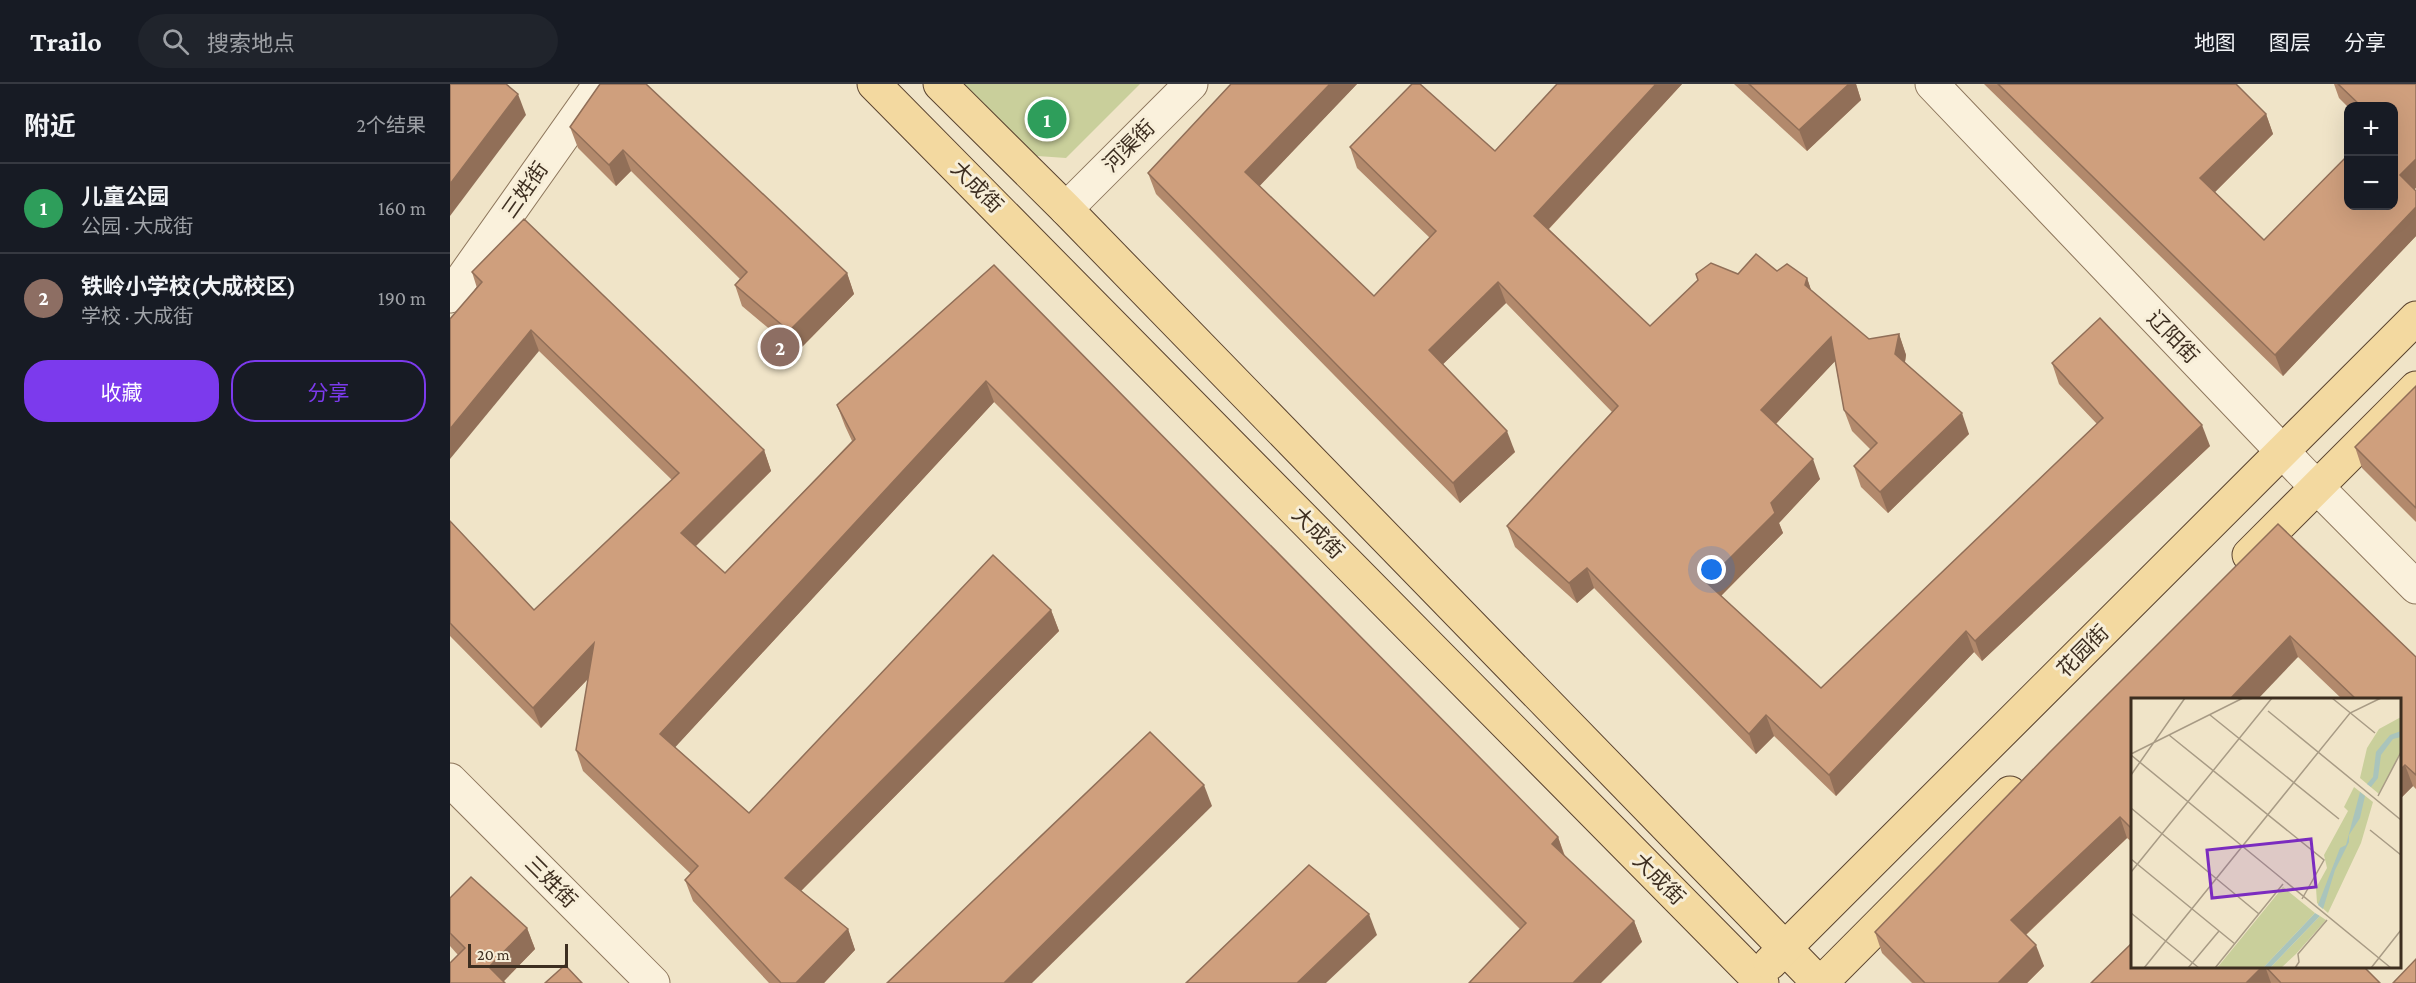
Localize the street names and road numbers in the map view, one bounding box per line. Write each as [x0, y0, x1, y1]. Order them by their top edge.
street label: 河渠街 [1098, 115, 1160, 177]
street label: 大成街 [946, 156, 1008, 218]
street label: 三姓街 [497, 157, 553, 223]
street label: 辽阳街 [2142, 306, 2204, 368]
street label: 大成街 [1287, 502, 1349, 564]
street label: 花园街 [2052, 620, 2114, 682]
street label: 大成街 [1628, 848, 1690, 910]
street label: 三姓街 [520, 851, 582, 913]

